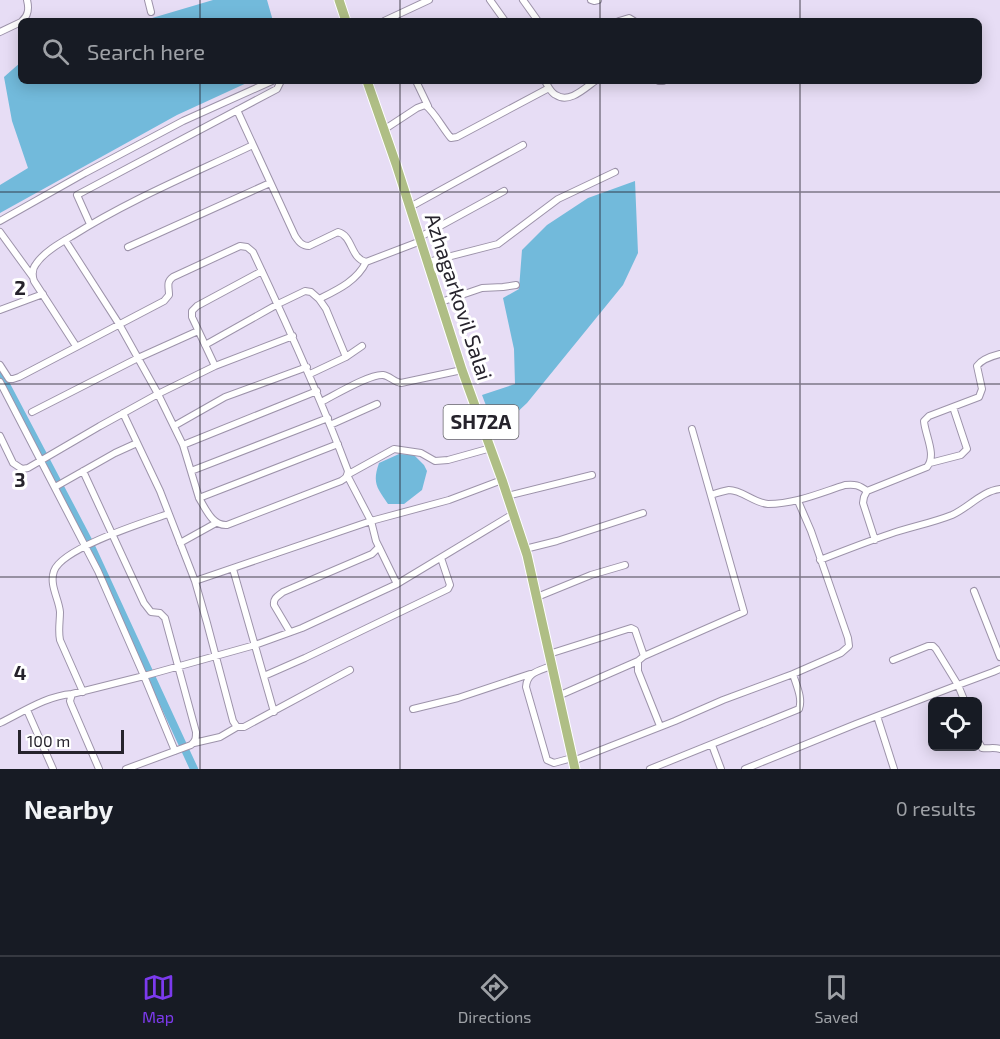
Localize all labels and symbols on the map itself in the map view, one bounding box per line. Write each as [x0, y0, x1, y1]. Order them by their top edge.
street label: Azhagarkovil Salai [421, 210, 498, 383]
text: 2 [14, 275, 26, 299]
road number: SH72A [444, 405, 518, 439]
text: 3 [14, 467, 26, 491]
text: 4 [14, 660, 27, 684]
scale bar [18, 727, 124, 754]

